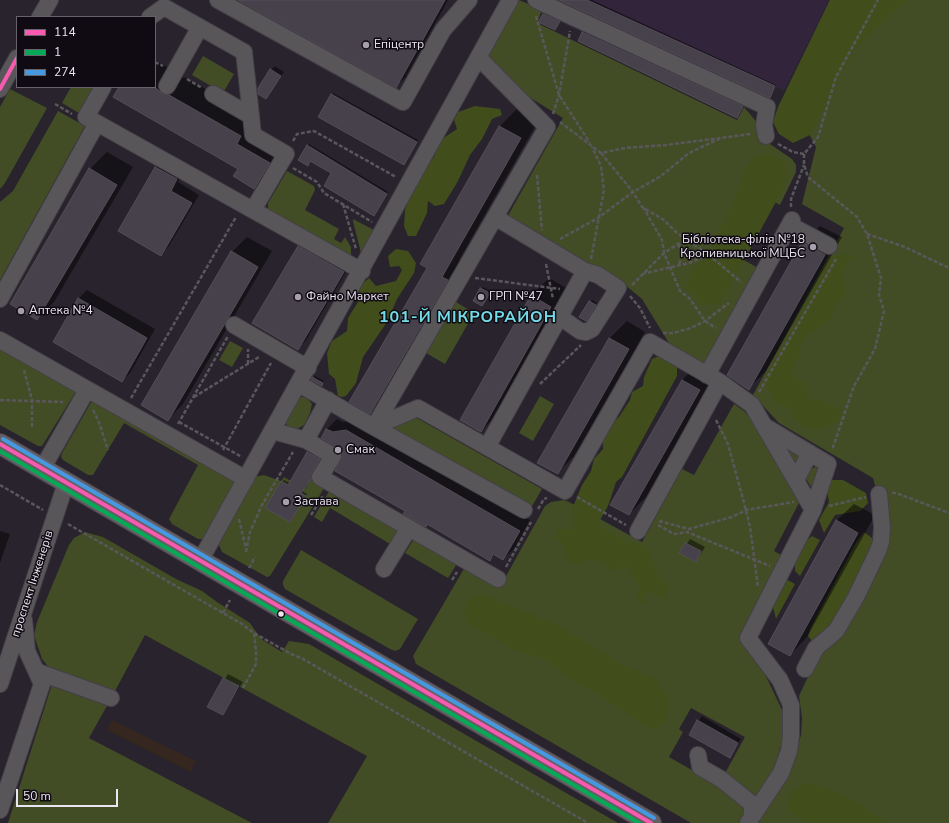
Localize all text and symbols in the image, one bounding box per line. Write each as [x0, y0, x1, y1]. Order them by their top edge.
legend [16, 16, 156, 88]
text: 114 [54, 24, 76, 40]
place label: Епіцентр [374, 38, 424, 52]
marker: Епіцентр [361, 40, 371, 50]
text: 1 [54, 44, 61, 60]
text: 274 [54, 64, 76, 80]
place label: Бібліотека-філія №18 Кропивницької МЦБС [680, 233, 805, 261]
marker: Бібліотека-філія №18 Кропивницької МЦБС [808, 242, 818, 252]
place label: Файно Маркет [306, 290, 389, 304]
place label: ГРП №47 [489, 290, 543, 304]
marker: Файно Маркет [293, 292, 303, 302]
marker: ГРП №47 [476, 292, 486, 302]
place label: Аптека №4 [29, 304, 93, 318]
marker: Аптека №4 [16, 306, 26, 316]
district label: 101-Й МІКРОРАЙОН [379, 308, 557, 328]
place label: Смак [346, 443, 375, 457]
marker: Смак [333, 445, 343, 455]
place label: Застава [294, 495, 339, 509]
marker: Застава [281, 497, 291, 507]
street label: проспект Інженерів [9, 529, 57, 639]
unlabelled marker [276, 609, 286, 619]
scale bar [18, 781, 120, 807]
text: 50 m [23, 788, 51, 804]

